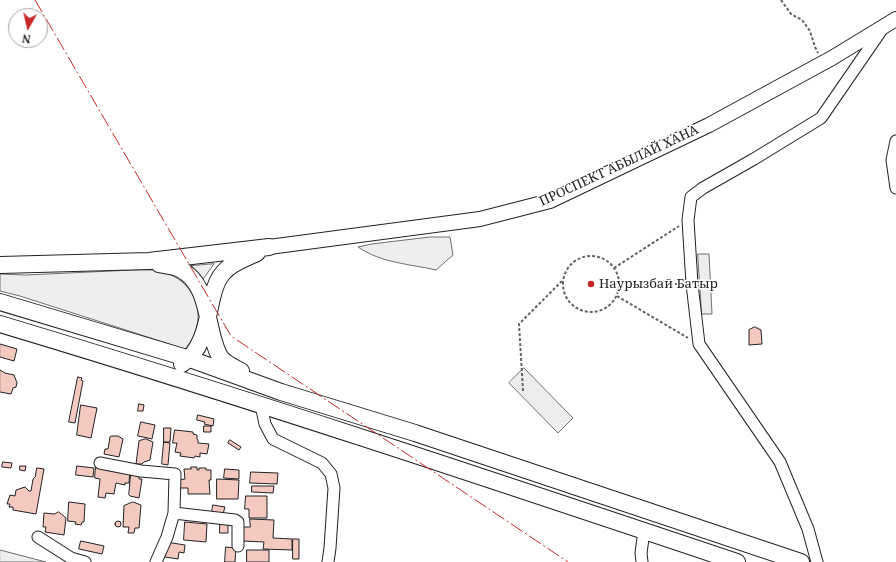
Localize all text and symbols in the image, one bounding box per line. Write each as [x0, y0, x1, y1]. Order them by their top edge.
north arrow [8, 8, 48, 48]
text: N [21, 31, 32, 47]
street label: ПРОСПЕКТ АБЫЛАЙ ХАНА [537, 122, 701, 210]
place label: Наурызбай Батыр [599, 276, 718, 292]
marker: Наурызбай Батыр [586, 279, 596, 289]

